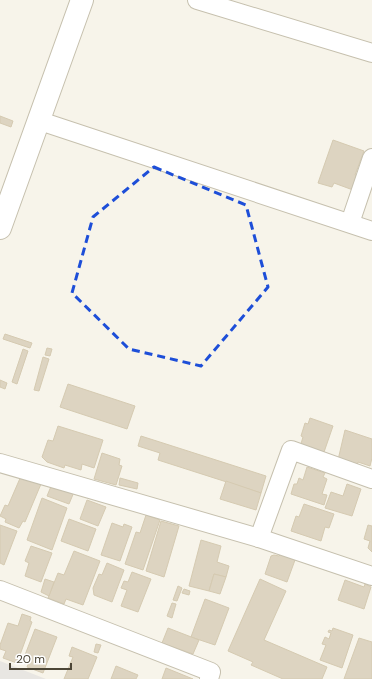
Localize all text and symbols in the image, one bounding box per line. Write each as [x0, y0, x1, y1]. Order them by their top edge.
scale bar [10, 645, 71, 671]
text: 20 m [16, 651, 45, 667]

